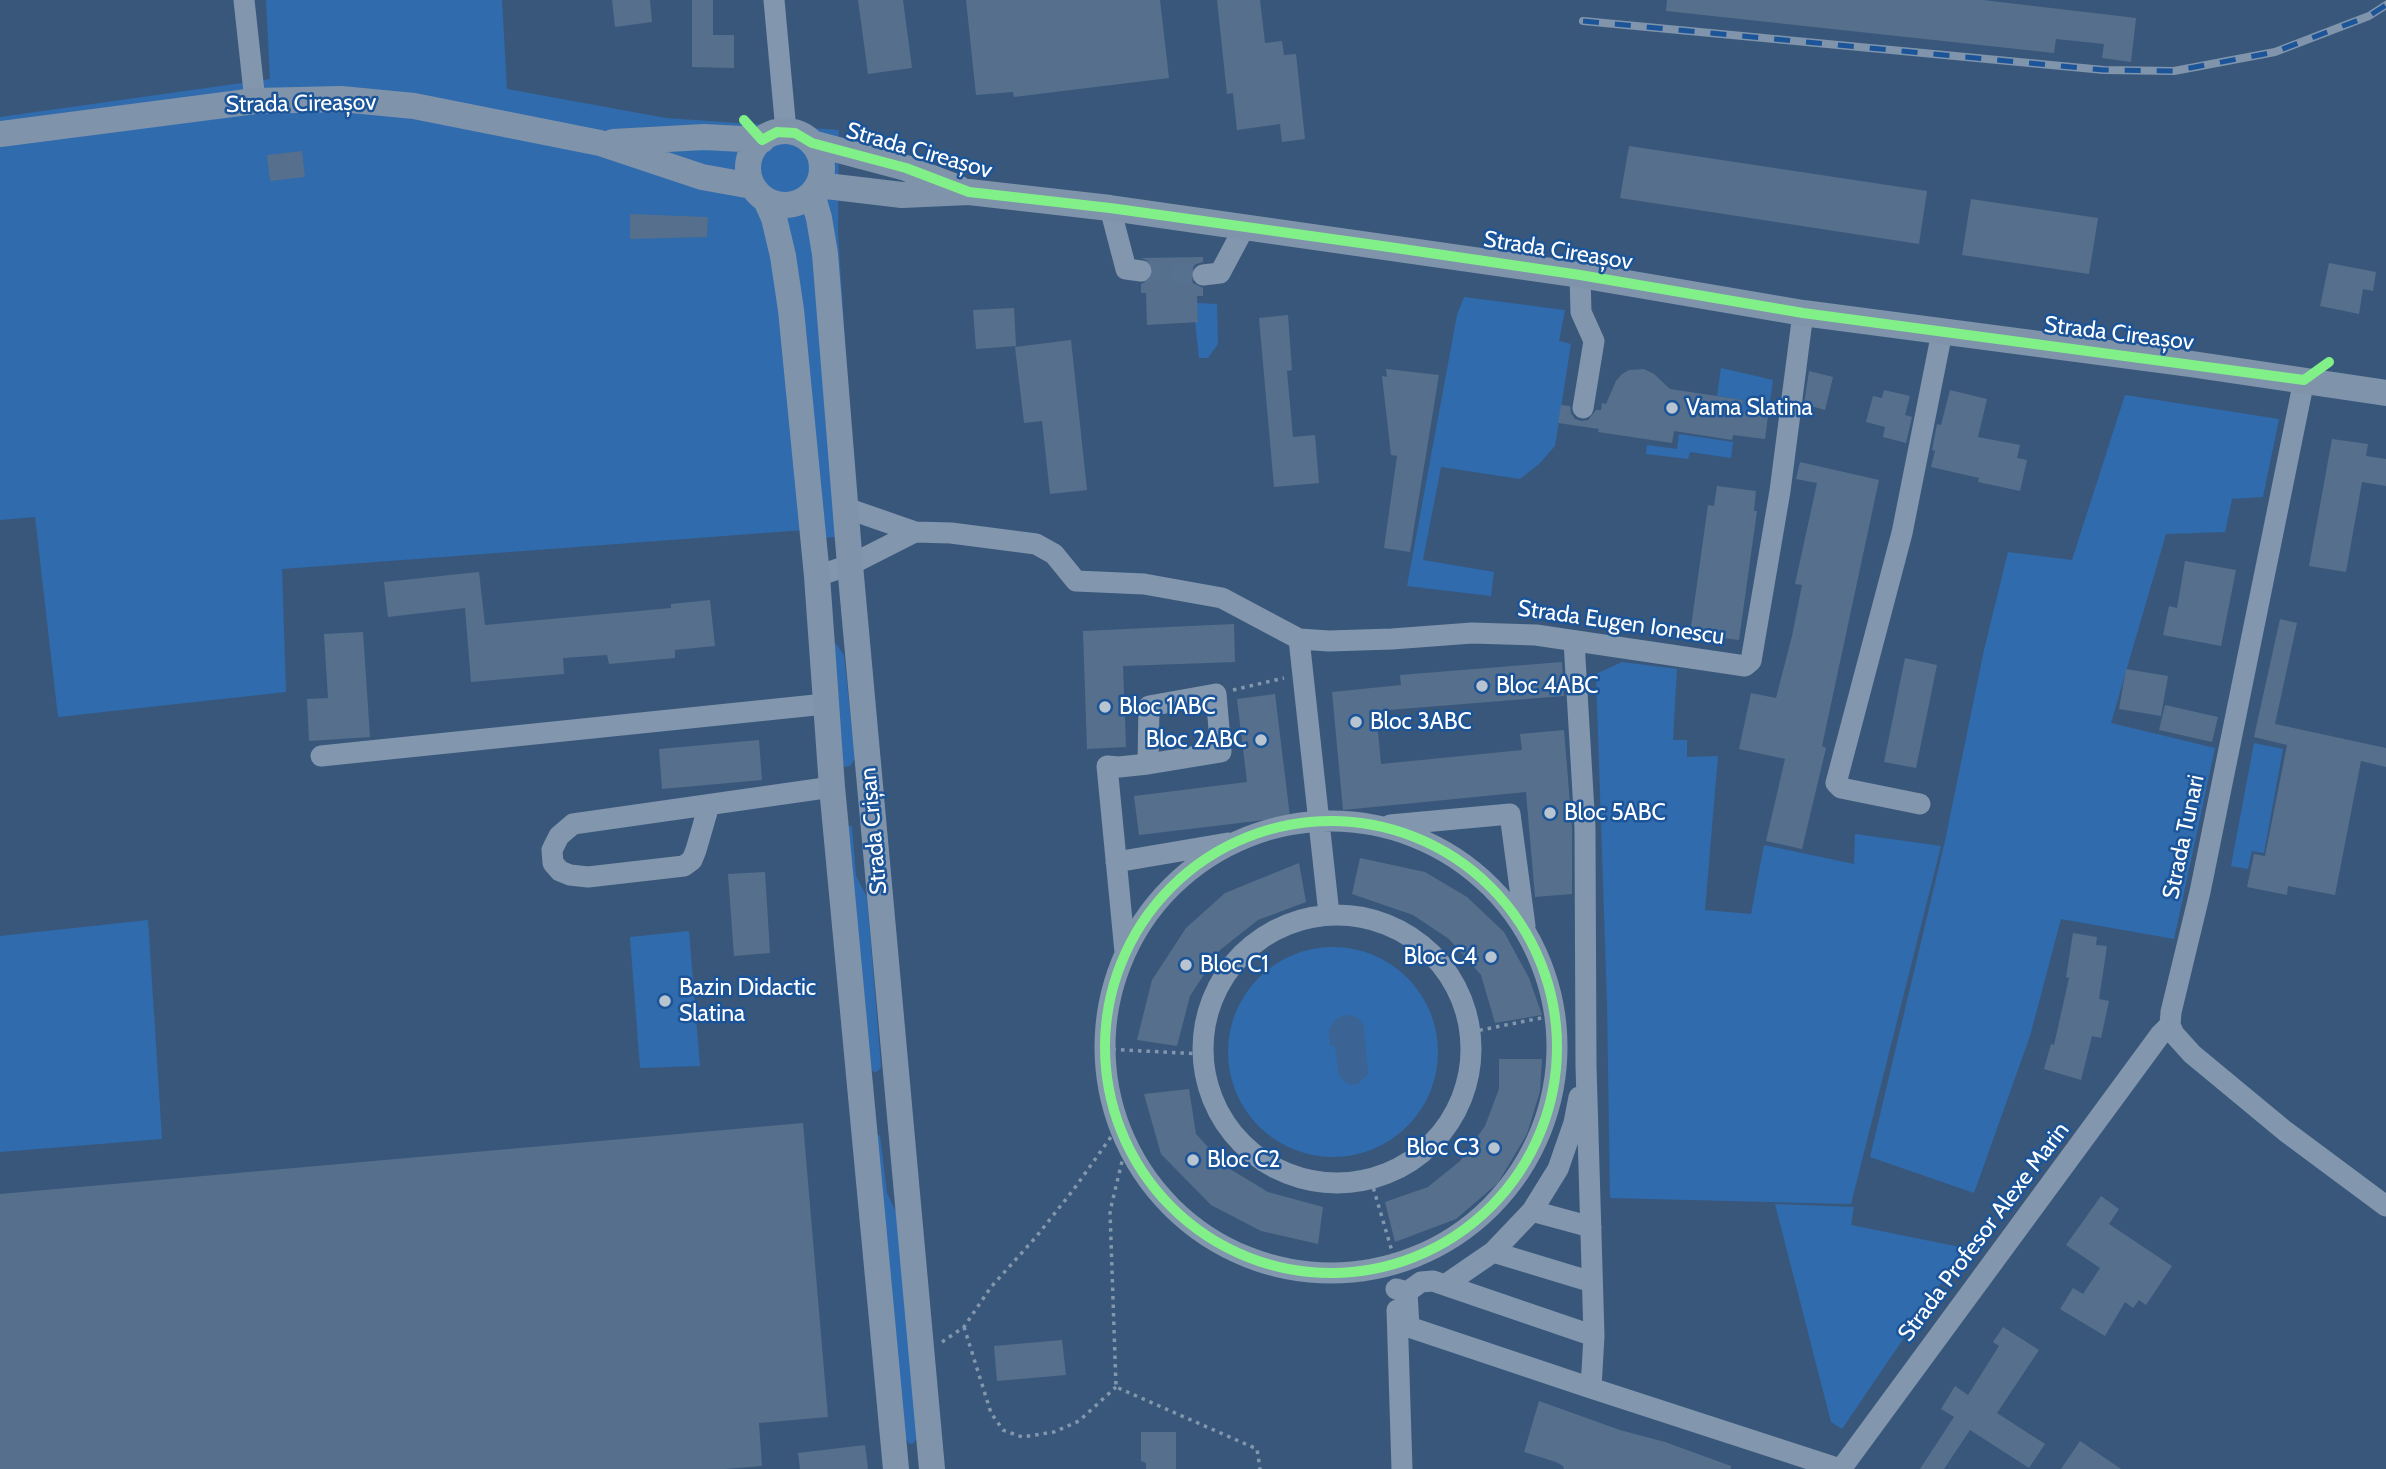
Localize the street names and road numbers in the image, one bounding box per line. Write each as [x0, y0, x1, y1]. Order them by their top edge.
street label: Strada Cireașov [225, 89, 377, 119]
street label: Strada Cireașov [843, 117, 995, 185]
street label: Strada Cireașov [1481, 226, 1635, 276]
street label: Strada Cireașov [2042, 311, 2196, 357]
street label: Strada Eugen Ionescu [1516, 595, 1726, 651]
street label: Strada Crișan [855, 766, 893, 896]
street label: Strada Tunari [2157, 772, 2211, 902]
street label: Strada Profesor Alexe Marin [1893, 1117, 2075, 1347]

